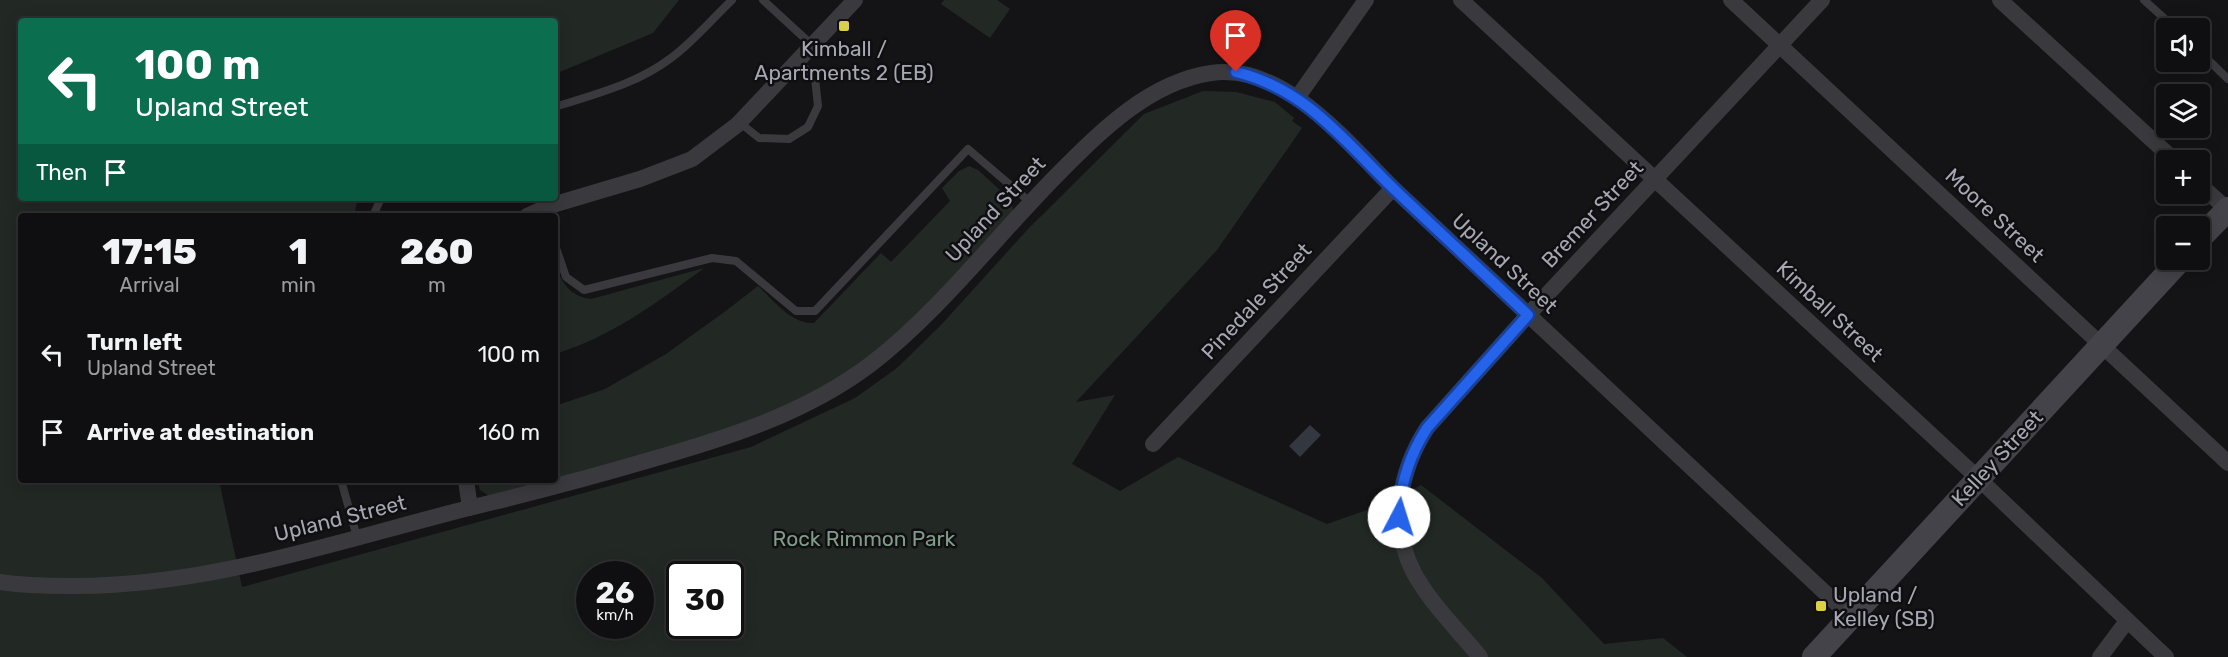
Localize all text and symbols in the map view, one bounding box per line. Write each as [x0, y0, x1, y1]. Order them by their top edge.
pin [1210, 10, 1261, 72]
map controls [2156, 18, 2210, 270]
button: sound [2156, 18, 2210, 72]
marker: Kimball / Apartments 2 (EB) [837, 19, 851, 33]
icon: arrive [1219, 19, 1252, 52]
place label: Kimball / Apartments 2 (EB) [754, 36, 934, 85]
text: 100 m [135, 40, 260, 90]
icon: left [36, 42, 114, 120]
button: layers [2156, 84, 2210, 138]
text: Upland Street [135, 91, 309, 123]
button: + [2156, 150, 2210, 204]
street label: Upland Street [940, 151, 1050, 267]
street label: Bremer Street [1536, 155, 1648, 273]
icon: arrive [99, 156, 132, 189]
text: Then [36, 159, 87, 186]
street label: Moore Street [1940, 163, 2050, 267]
street label: Upland Street [1447, 208, 1563, 318]
button: − [2156, 216, 2210, 270]
text: 17:15 [102, 230, 197, 273]
text: 1 [289, 230, 308, 273]
text: 260 [400, 230, 474, 273]
street label: Pinedale Street [1196, 238, 1316, 364]
street label: Kimball Street [1772, 255, 1888, 367]
text: Arrival [120, 273, 180, 297]
text: min [281, 273, 316, 297]
text: m [428, 273, 446, 297]
text: Turn left [87, 329, 182, 356]
icon: left [36, 338, 69, 371]
text: 100 m [478, 341, 540, 368]
text: Upland Street [87, 356, 216, 380]
street label: Kelley Street [1946, 405, 2048, 511]
icon: arrive [36, 416, 69, 449]
text: Arrive at destination [87, 419, 314, 446]
text: 160 m [478, 419, 540, 446]
position arrow [1367, 485, 1431, 549]
street label: Upland Street [271, 490, 409, 546]
park label: Rock Rimmon Park [773, 526, 956, 551]
speed limit sign: 30 [666, 561, 744, 639]
text: 26 [595, 575, 635, 611]
place label: Upland / Kelley (SB) [1833, 582, 1935, 631]
marker: Upland / Kelley (SB) [1814, 599, 1828, 613]
text: km/h [596, 606, 634, 624]

